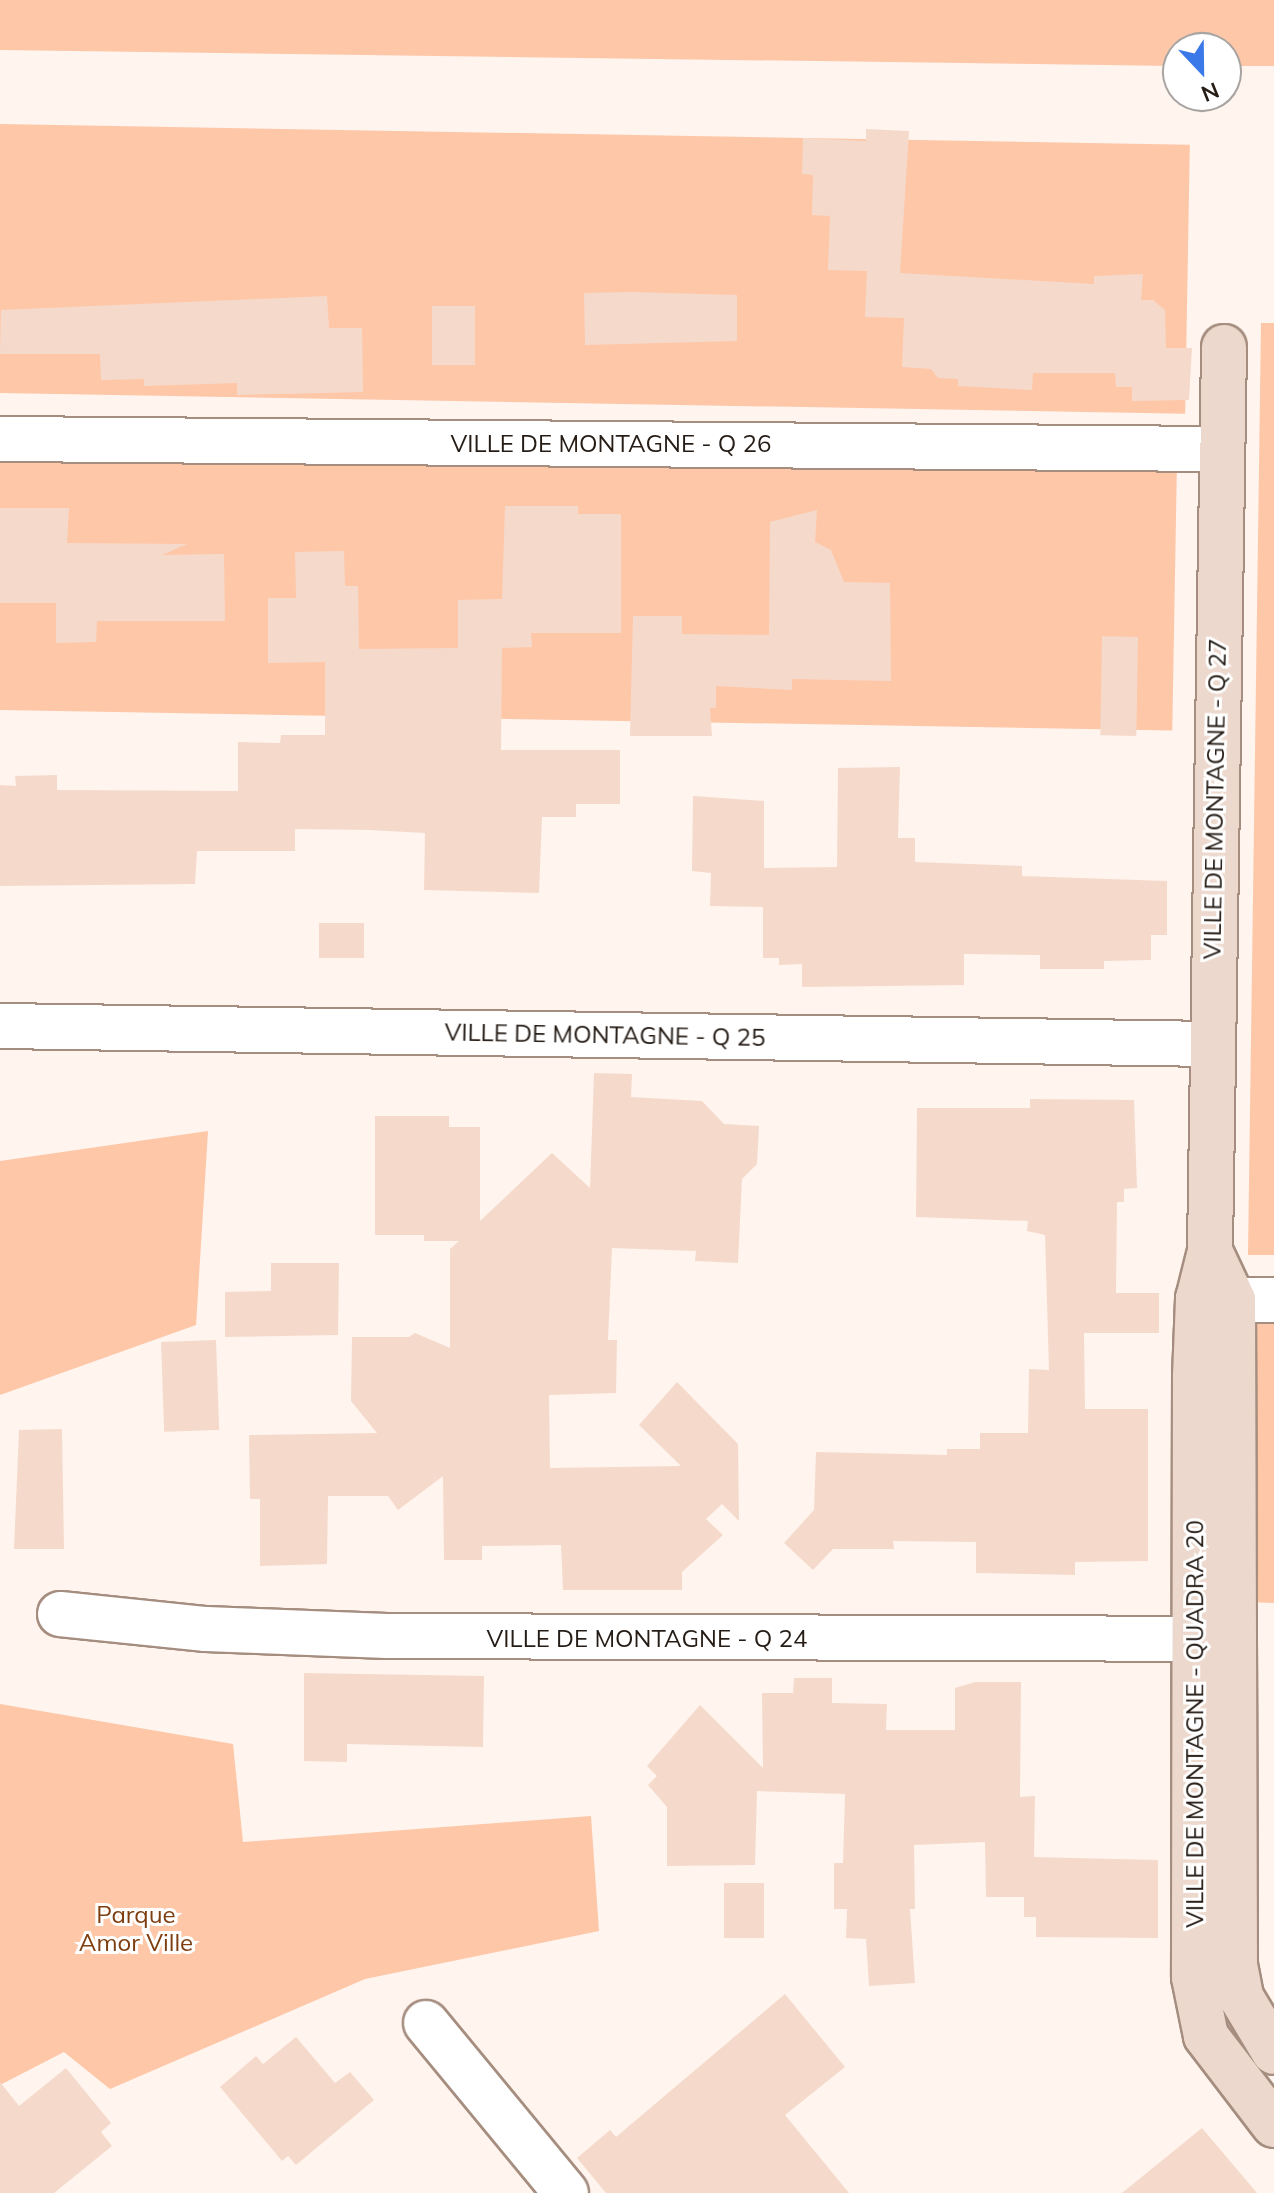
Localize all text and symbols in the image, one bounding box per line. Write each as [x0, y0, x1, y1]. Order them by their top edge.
north arrow [1162, 32, 1242, 112]
text: N [1197, 76, 1223, 108]
street label: VILLE DE MONTAGNE - Q 26 [451, 430, 771, 458]
street label: VILLE DE MONTAGNE - Q 27 [1198, 638, 1232, 960]
street label: VILLE DE MONTAGNE - Q 25 [444, 1018, 766, 1052]
street label: VILLE DE MONTAGNE - QUADRA 20 [1181, 1520, 1209, 1928]
street label: VILLE DE MONTAGNE - Q 24 [487, 1625, 807, 1653]
park label: Parque Amor Ville [79, 1901, 193, 1957]

